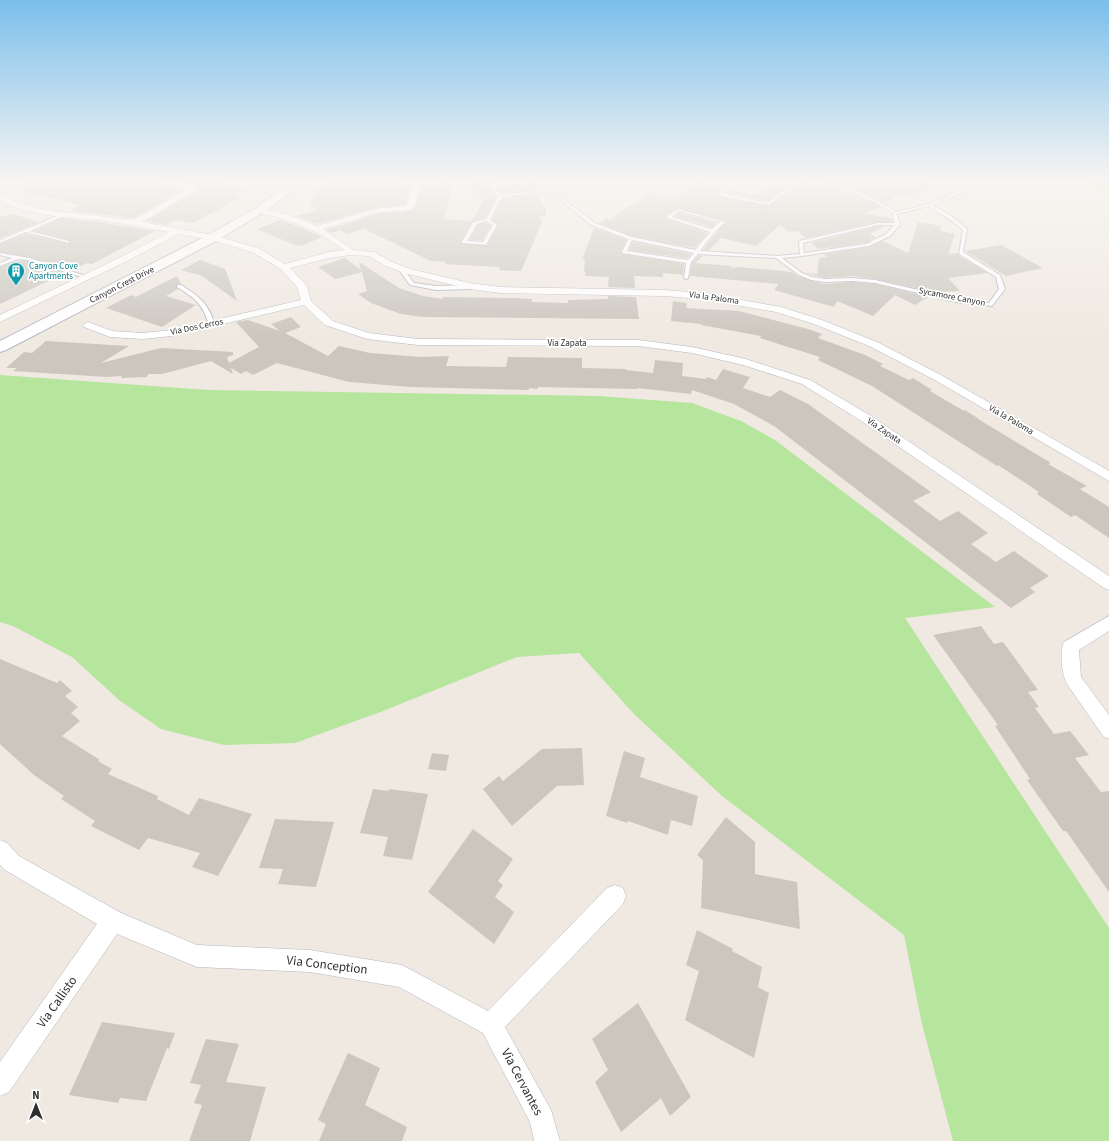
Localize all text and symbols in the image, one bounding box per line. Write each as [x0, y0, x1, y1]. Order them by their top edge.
place label: Canyon Cove Apartments [29, 260, 79, 283]
building icon: Canyon Cove Apartments [6, 261, 26, 286]
street label: Canyon Crest Drive [87, 263, 157, 307]
street label: Sycamore Canyon [918, 284, 987, 310]
street label: Via la Paloma [688, 288, 740, 308]
street label: Via Dos Cerros [169, 315, 225, 339]
street label: Via Zapata [547, 337, 587, 350]
street label: Via la Paloma [986, 402, 1036, 438]
street label: Via Zapata [864, 415, 904, 447]
street label: Via Conception [285, 951, 369, 979]
street label: Via Callisto [33, 973, 81, 1031]
street label: Via Cervantes [497, 1045, 547, 1119]
north arrow [16, 1085, 56, 1125]
text: N [32, 1088, 40, 1103]

